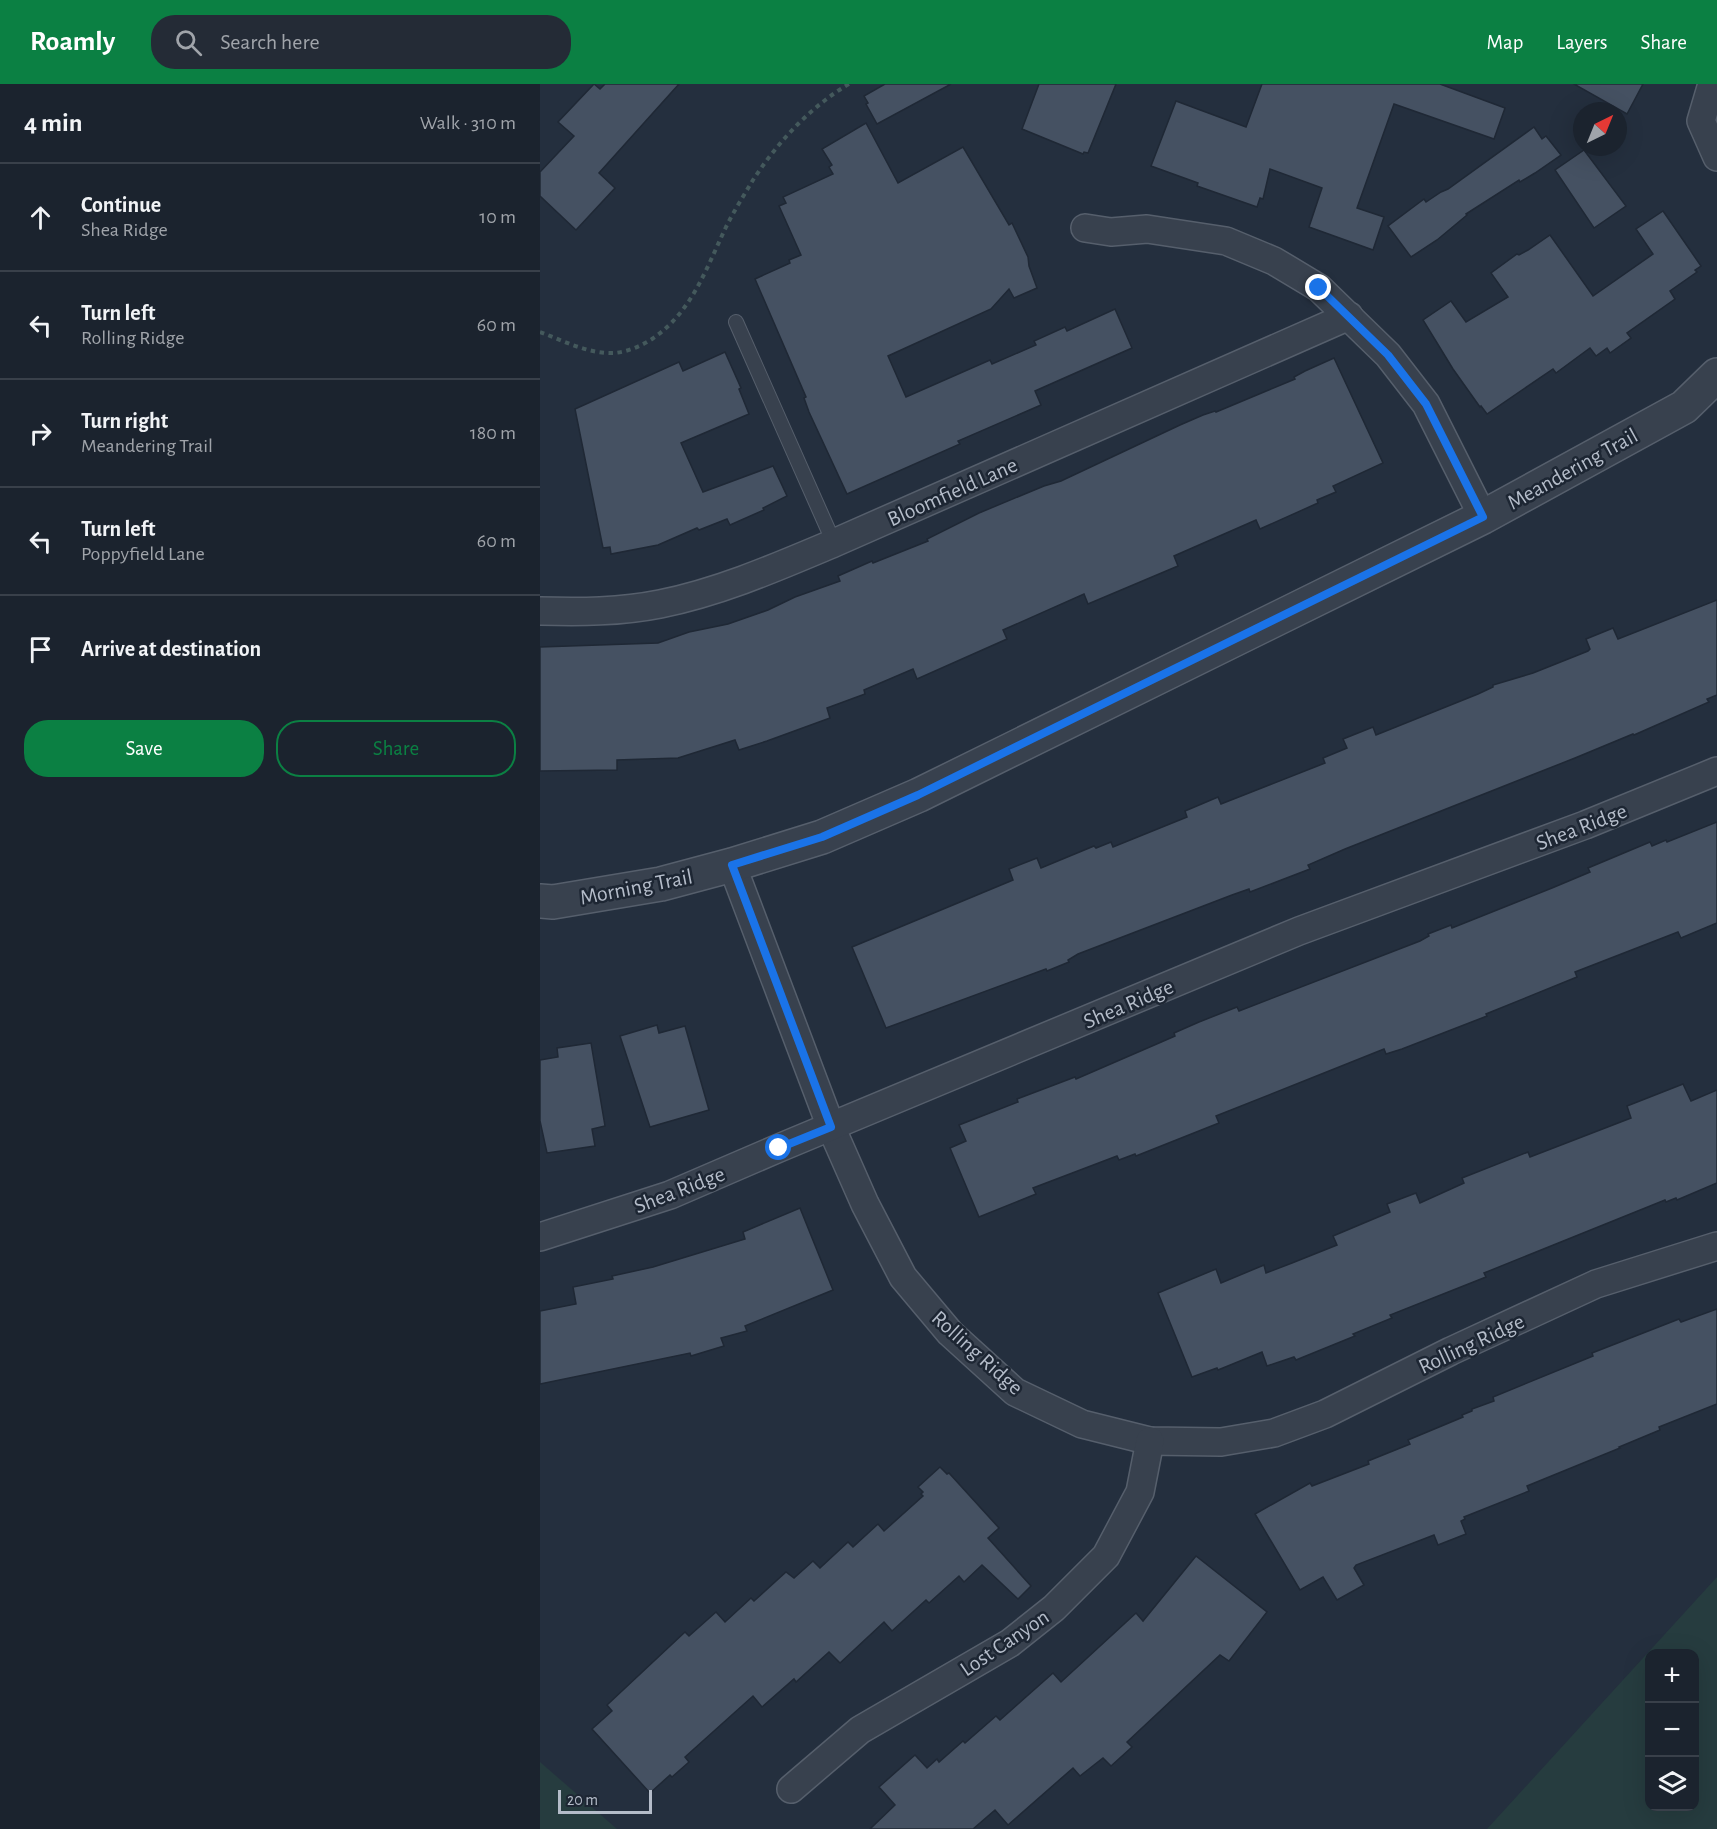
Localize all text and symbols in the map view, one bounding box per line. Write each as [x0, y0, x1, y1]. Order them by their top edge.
search box [151, 15, 571, 69]
icon: search [172, 26, 205, 59]
text: Roamly [30, 28, 115, 56]
text: Search here [220, 31, 320, 53]
text: Map [1487, 32, 1523, 53]
text: Layers [1556, 32, 1607, 53]
text: Share [1640, 32, 1687, 53]
north arrow [1573, 102, 1627, 156]
text: 4 min [24, 110, 83, 136]
text: Walk · 310 m [420, 113, 516, 133]
text: Continue [81, 194, 161, 216]
icon: ahead [24, 201, 57, 234]
text: 10 m [479, 207, 516, 227]
text: Shea Ridge [81, 220, 168, 240]
route end [1305, 274, 1331, 300]
text: Turn left [81, 302, 155, 324]
icon: left [24, 309, 57, 342]
text: 60 m [477, 315, 516, 335]
text: Rolling Ridge [81, 328, 185, 348]
text: Turn right [81, 410, 168, 432]
icon: right [24, 417, 57, 450]
text: 180 m [470, 423, 516, 443]
street label: Meandering Trail [1504, 424, 1641, 514]
text: Meandering Trail [81, 436, 213, 456]
street label: Bloomfield Lane [884, 454, 1021, 530]
text: Turn left [81, 518, 155, 540]
icon: left [24, 525, 57, 558]
text: 60 m [477, 531, 516, 551]
text: Poppyfield Lane [81, 544, 205, 564]
icon: arrive [24, 633, 57, 666]
text: Arrive at destination [81, 638, 261, 660]
button: Save [24, 720, 264, 777]
button: Share [276, 720, 516, 777]
street label: Shea Ridge [1533, 800, 1630, 854]
street label: Morning Trail [578, 865, 694, 909]
street label: Shea Ridge [1080, 975, 1177, 1033]
route start [765, 1134, 791, 1160]
street label: Shea Ridge [631, 1163, 728, 1217]
street label: Rolling Ridge [928, 1306, 1027, 1399]
street label: Rolling Ridge [1415, 1310, 1528, 1378]
street label: Lost Canyon [956, 1605, 1053, 1680]
map controls [1645, 1649, 1699, 1811]
button: + [1645, 1649, 1699, 1703]
button: − [1645, 1703, 1699, 1757]
button: layers [1645, 1757, 1699, 1811]
scale bar [558, 1787, 652, 1814]
text: 20 m [567, 1792, 598, 1808]

